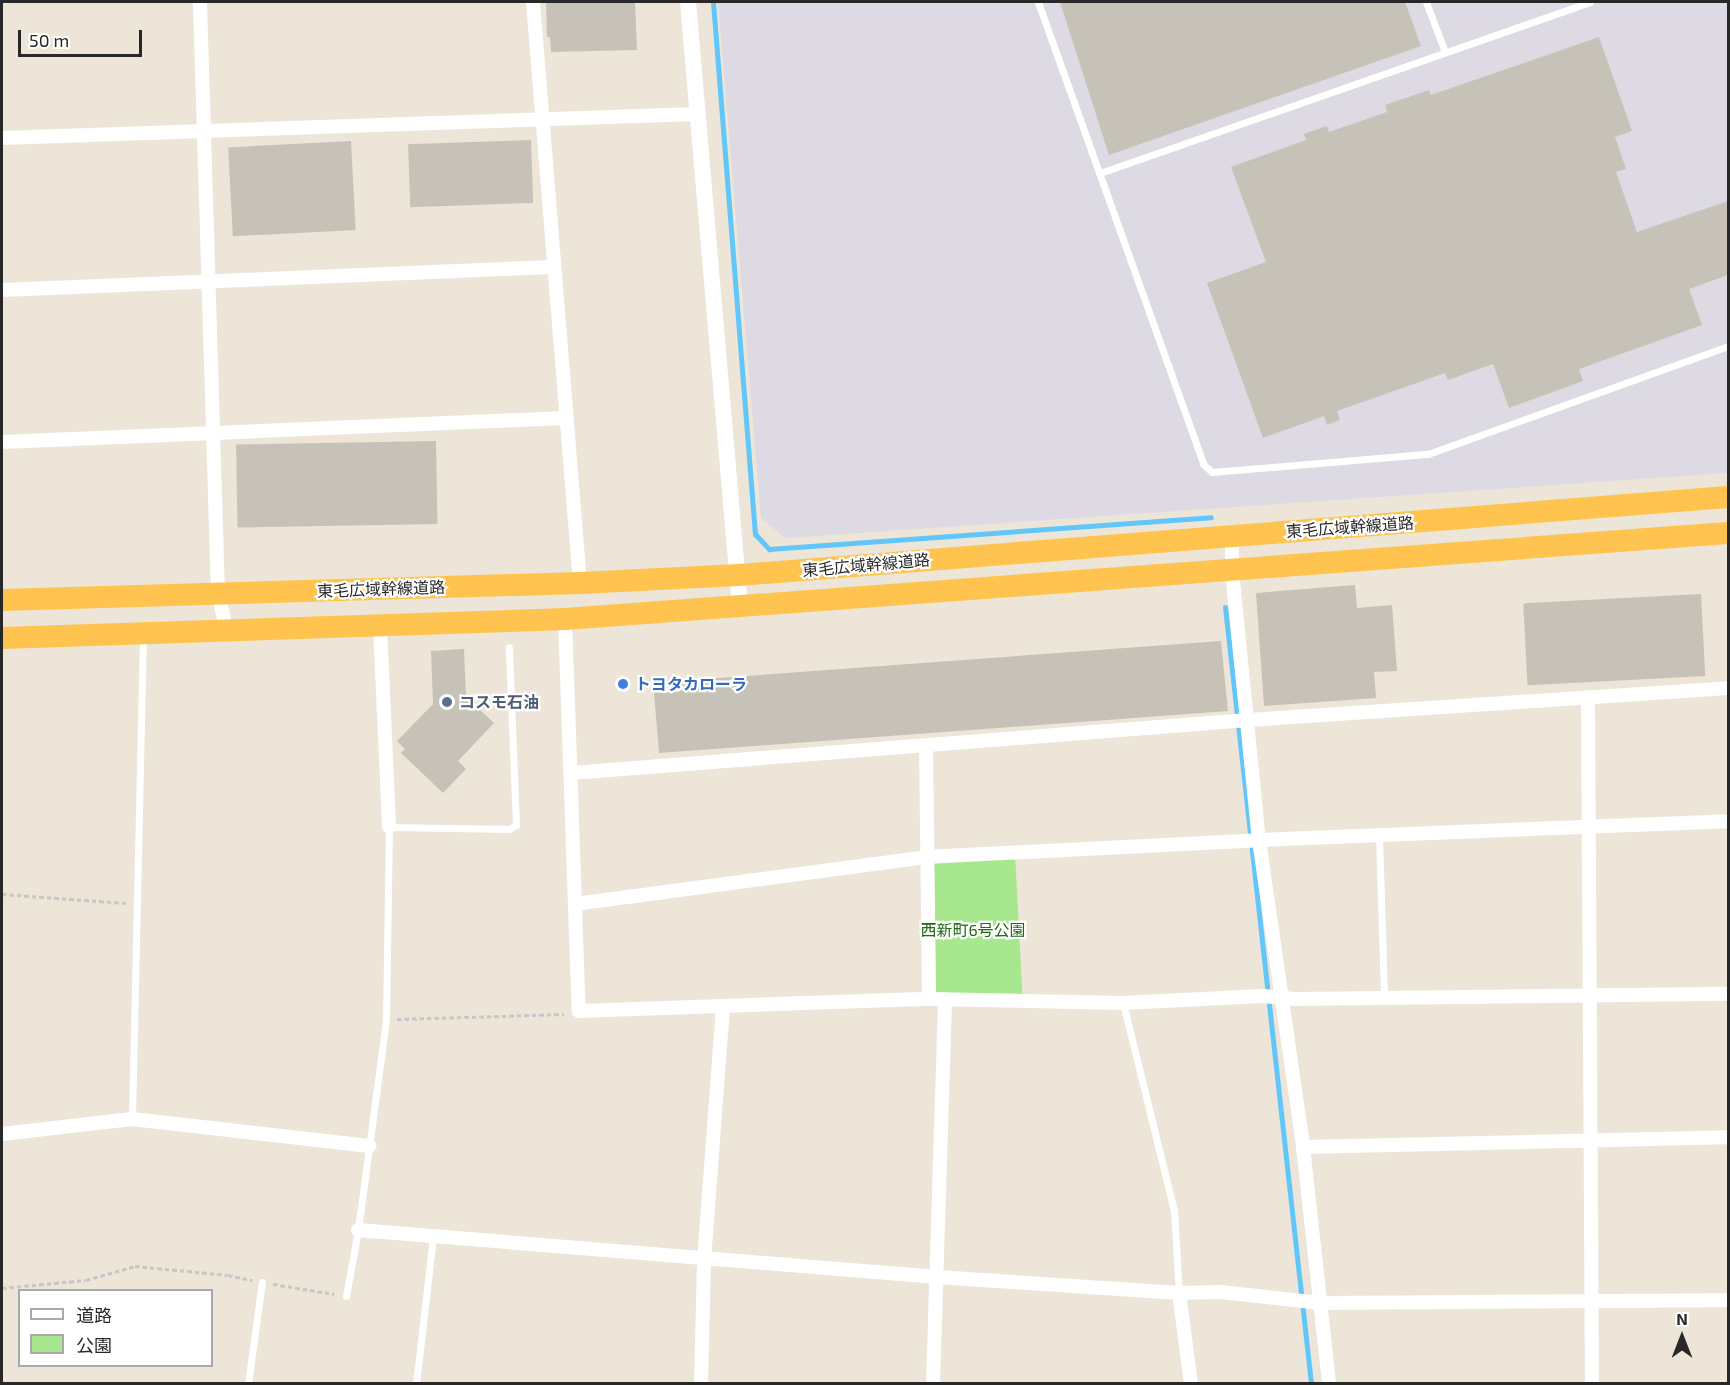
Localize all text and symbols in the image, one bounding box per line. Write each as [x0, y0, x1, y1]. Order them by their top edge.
scale bar [21, 18, 146, 56]
text: 50 m [29, 29, 69, 51]
street label: 東毛広域幹線道路 [1285, 513, 1415, 541]
street label: 東毛広域幹線道路 [801, 550, 931, 580]
street label: 東毛広域幹線道路 [317, 577, 445, 601]
place label: トヨタカローラ [635, 674, 747, 694]
marker: トヨタカローラ [616, 677, 630, 691]
place label: コスモ石油 [459, 692, 539, 712]
marker: コスモ石油 [440, 695, 454, 709]
park label: 西新町6号公園 [920, 920, 1026, 940]
legend [18, 1289, 213, 1367]
text: 道路 [76, 1304, 112, 1326]
north arrow [1652, 1307, 1712, 1367]
text: N [1676, 1309, 1688, 1328]
text: 公園 [76, 1334, 112, 1356]

